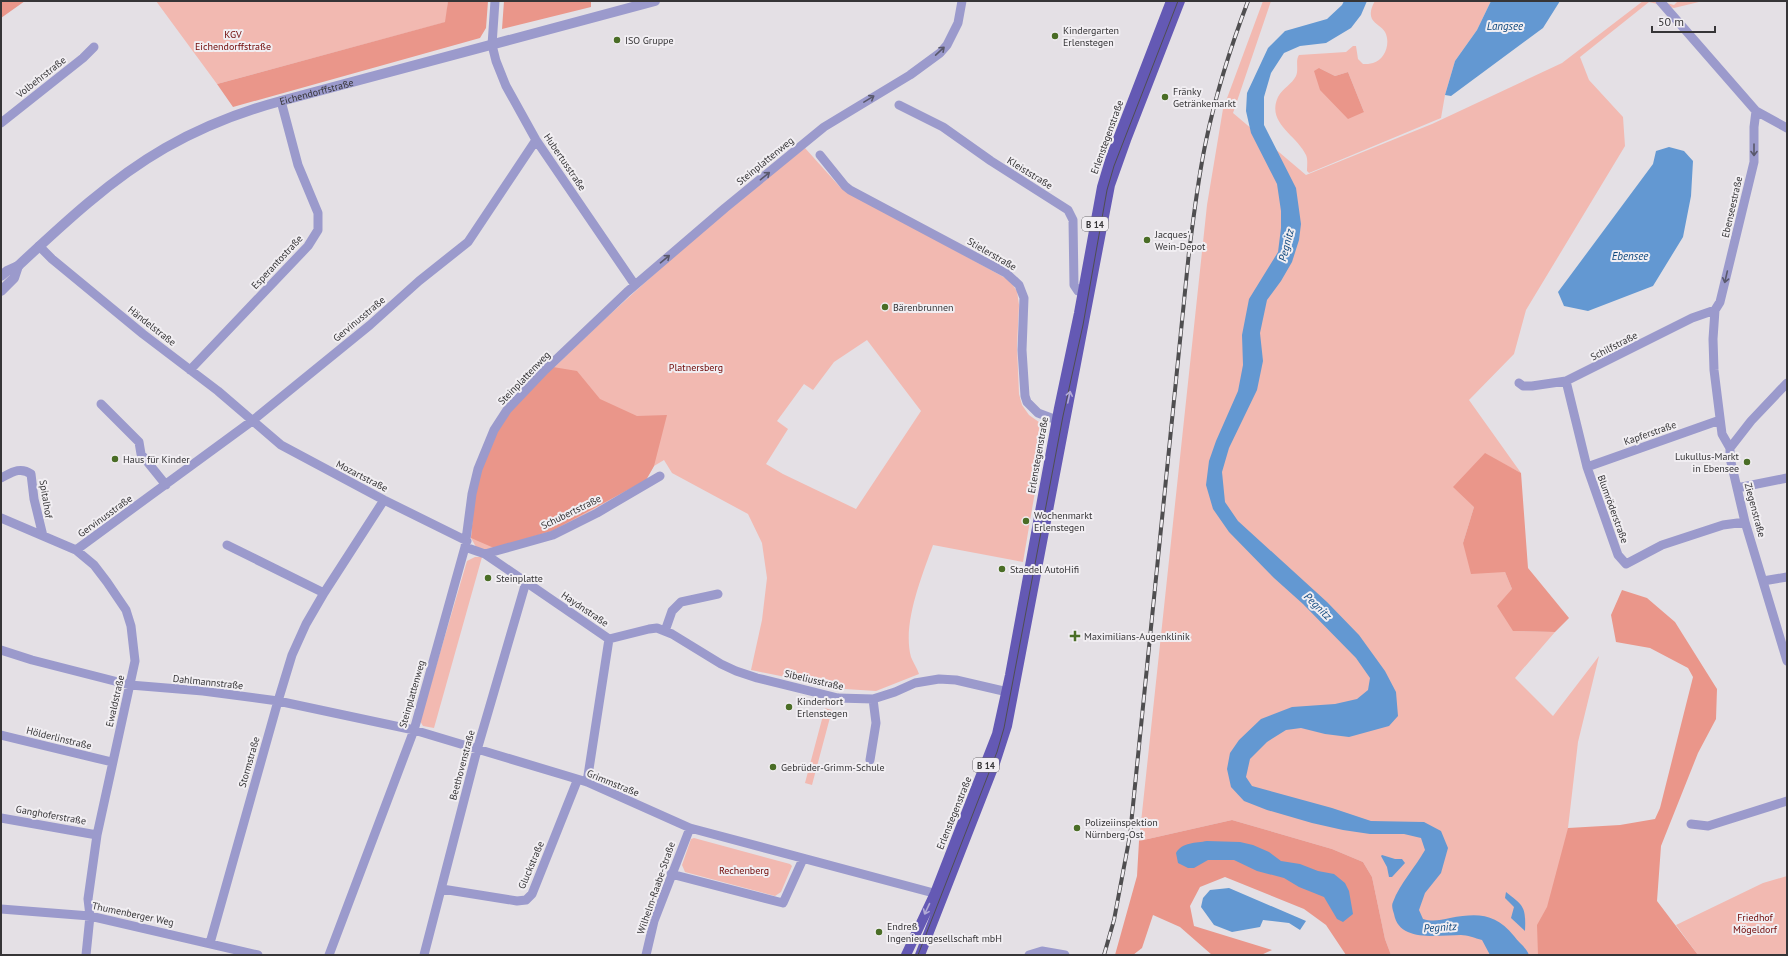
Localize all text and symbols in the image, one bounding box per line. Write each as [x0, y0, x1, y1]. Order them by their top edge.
scale bar [1652, 8, 1715, 34]
text: 50 m [1658, 14, 1684, 29]
water label: Langsee [1487, 19, 1523, 33]
place label: Kindergarten Erlenstegen [1063, 24, 1119, 49]
park label: KGV Eichendorffstraße [195, 28, 271, 53]
marker: Kindergarten Erlenstegen [1050, 31, 1060, 41]
place label: ISO Gruppe [625, 34, 674, 47]
marker: ISO Gruppe [612, 35, 622, 45]
one-way arrow [935, 47, 945, 56]
street label: Volbehrstraße [13, 53, 69, 101]
street label: Eichendorffstraße [278, 75, 355, 108]
place label: Fränky Getränkemarkt [1173, 85, 1236, 110]
marker: Fränky Getränkemarkt [1160, 92, 1170, 102]
one-way arrow [864, 95, 875, 104]
street label: Erlenstegenstraße [1088, 98, 1126, 176]
street label: Hubertusstraße [541, 131, 589, 193]
street label: Steinplattenweg [734, 134, 796, 188]
one-way arrow [1750, 143, 1758, 156]
street label: Kleiststraße [1005, 154, 1055, 192]
one-way arrow [759, 171, 770, 180]
street label: Ebenseestraße [1719, 175, 1745, 239]
road number: B 14 [1082, 217, 1108, 231]
water label: Pegnitz [1275, 227, 1297, 263]
place label: Jacques' Wein-Depot [1154, 228, 1206, 253]
street label: Esperantostraße [249, 232, 305, 292]
street label: Stielerstraße [965, 235, 1019, 273]
marker: Jacques' Wein-Depot [1142, 235, 1152, 245]
water label: Ebensee [1612, 249, 1648, 263]
one-way arrow [659, 255, 669, 264]
one-way arrow [1722, 270, 1730, 283]
street label: Gervinusstraße [330, 293, 388, 345]
place label: Bärenbrunnen [893, 301, 953, 314]
marker: Bärenbrunnen [880, 302, 890, 312]
street label: Händelstraße [125, 303, 179, 349]
street label: Schilfstraße [1588, 329, 1640, 363]
street label: Steinplattenweg [495, 348, 553, 408]
park label: Platnersberg [669, 361, 723, 374]
one-way arrow [1066, 391, 1074, 404]
street label: Erlenstegenstraße [1025, 416, 1051, 494]
street label: Kapferstraße [1622, 418, 1678, 448]
place label: Lukullus-Markt in Ebensee [1675, 450, 1740, 475]
place label: Haus für Kinder [123, 453, 190, 466]
marker: Haus für Kinder [110, 454, 120, 464]
street label: Mozartstraße [334, 457, 390, 495]
marker: Lukullus-Markt in Ebensee [1742, 457, 1752, 467]
street label: Blumröderstraße [1595, 473, 1631, 545]
street label: Spitalhof [37, 479, 56, 520]
street label: Ziegenstraße [1741, 481, 1769, 539]
street label: Gervinusstraße [75, 492, 135, 540]
street label: Schubertstraße [539, 492, 603, 532]
place label: Wochenmarkt Erlenstegen [1034, 509, 1093, 534]
marker: Wochenmarkt Erlenstegen [1021, 516, 1031, 526]
place label: Staedel AutoHifi [1010, 563, 1079, 576]
marker: Staedel AutoHifi [997, 564, 1007, 574]
place label: Steinplatte [496, 572, 543, 585]
marker: Steinplatte [483, 573, 493, 583]
street label: Haydnstraße [559, 588, 611, 630]
water label: Pegnitz [1301, 589, 1335, 623]
marker: Maximilians-Augenklinik [1069, 630, 1081, 642]
place label: Maximilians-Augenklinik [1084, 630, 1190, 643]
street label: Steinplattenweg [396, 659, 428, 729]
street label: Sibeliusstraße [783, 667, 845, 693]
street label: Dahlmannstraße [172, 672, 244, 692]
street label: Ewaldstraße [103, 674, 127, 728]
place label: Kinderhort Erlenstegen [797, 695, 848, 720]
marker: Kinderhort Erlenstegen [784, 702, 794, 712]
street label: Hölderlinstraße [25, 724, 93, 752]
street label: Beethovenstraße [446, 728, 478, 802]
street label: Stormstraße [236, 735, 262, 789]
road number: B 14 [973, 758, 999, 772]
place label: Gebrüder-Grimm-Schule [781, 761, 885, 774]
marker: Gebrüder-Grimm-Schule [768, 762, 778, 772]
street label: Grimmstraße [585, 767, 641, 799]
street label: Erlenstegenstraße [933, 775, 975, 851]
street label: Ganghoferstraße [15, 802, 87, 828]
place label: Polizeiinspektion Nürnberg-Ost [1085, 816, 1158, 841]
marker: Polizeiinspektion Nürnberg-Ost [1072, 823, 1082, 833]
street label: Gluckstraße [515, 839, 547, 891]
street label: Wilhelm-Raabe-Straße [634, 840, 678, 936]
park label: Rechenberg [719, 864, 769, 877]
street label: Thumenberger Weg [91, 899, 175, 929]
one-way arrow [923, 902, 930, 914]
park label: Friedhof Mögeldorf [1733, 911, 1778, 936]
water label: Pegnitz [1423, 919, 1457, 935]
place label: Endreß Ingenieurgesellschaft mbH [887, 920, 1002, 945]
marker: Endreß Ingenieurgesellschaft mbH [874, 927, 884, 937]

